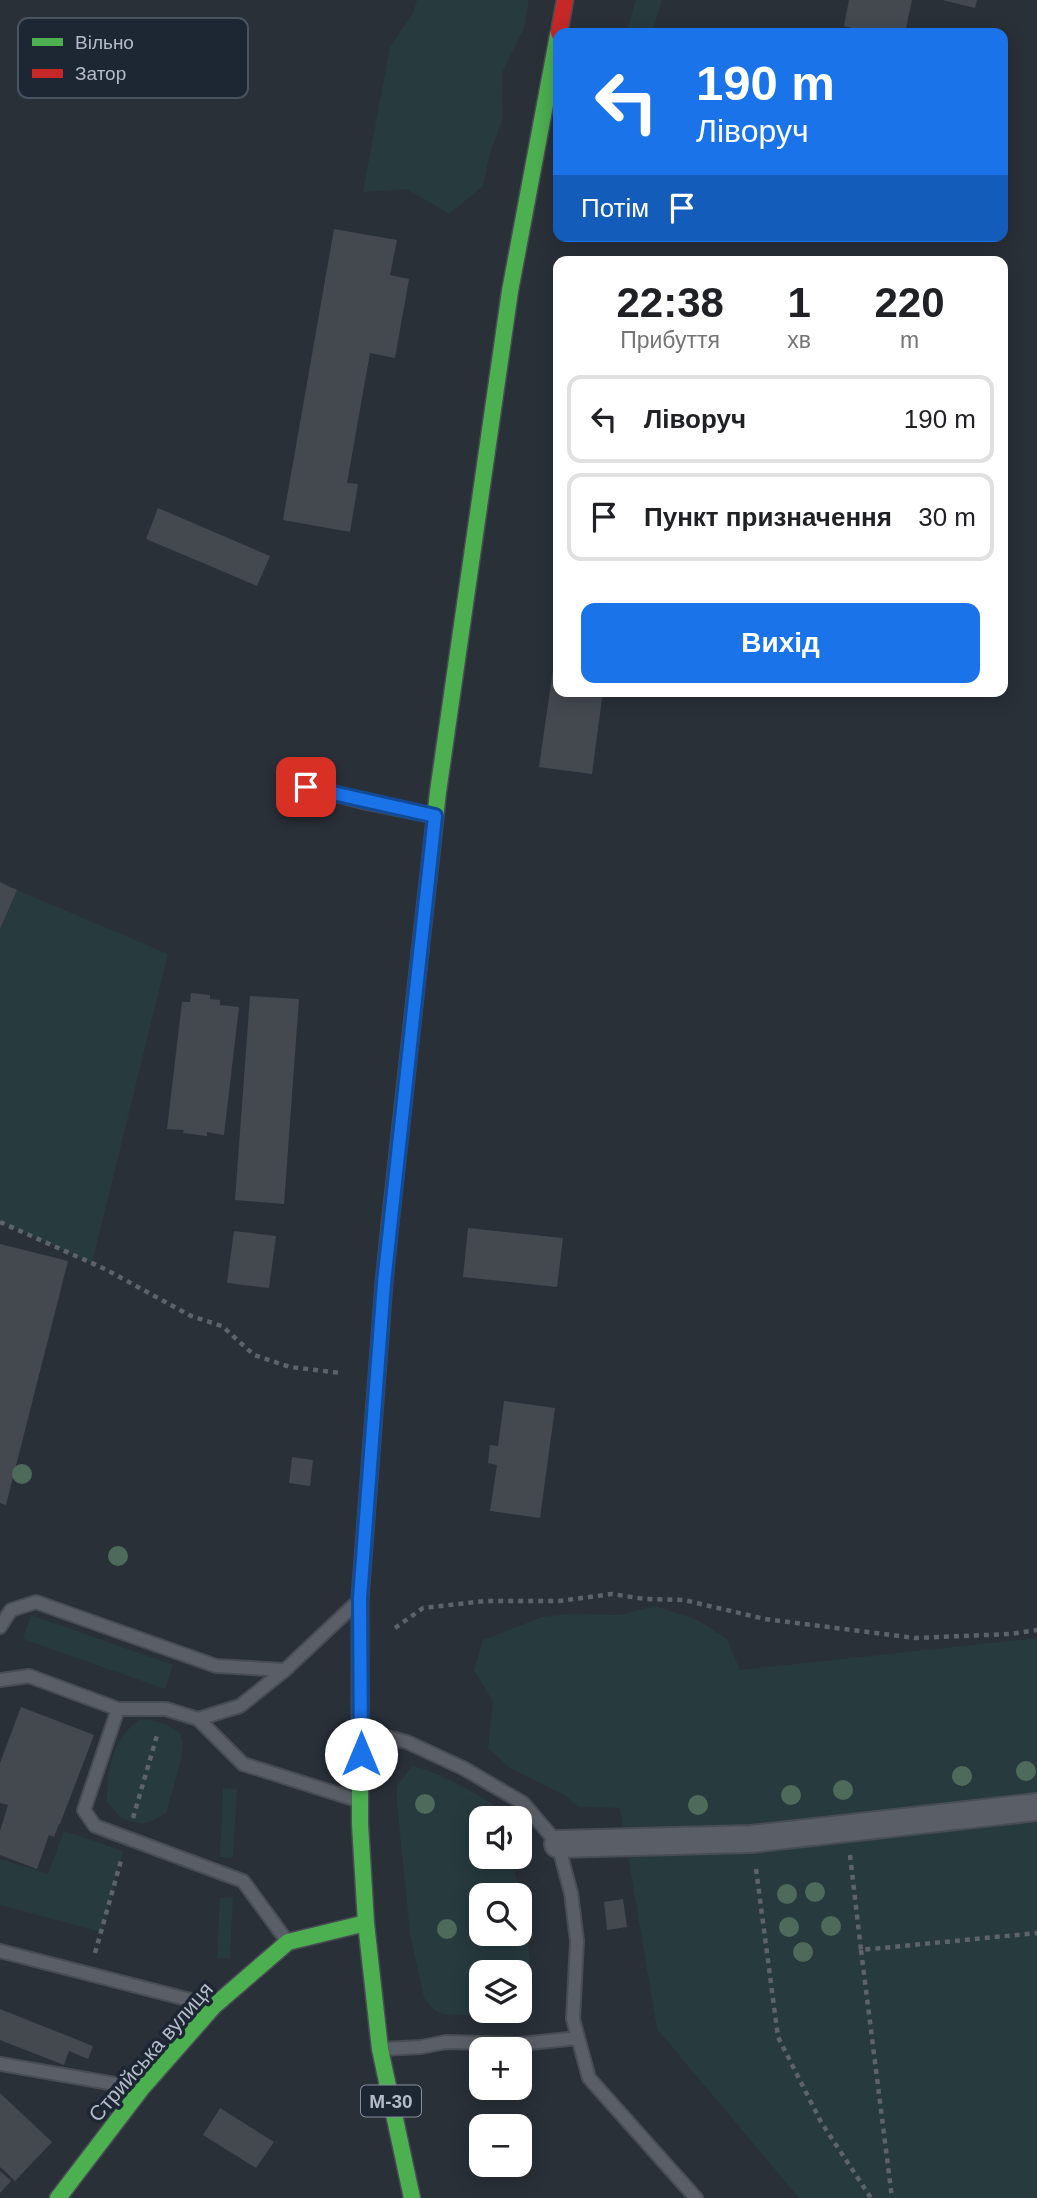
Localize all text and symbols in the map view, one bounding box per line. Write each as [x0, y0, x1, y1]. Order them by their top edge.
legend [18, 18, 248, 98]
text: Вільно [75, 32, 134, 53]
icon: left [581, 56, 672, 147]
text: 190 m [696, 56, 835, 110]
text: Затор [75, 63, 126, 84]
text: Ліворуч [696, 113, 809, 149]
icon: arrive [663, 189, 701, 227]
text: Потім [581, 193, 649, 223]
text: 22:38 [616, 279, 724, 326]
text: 1 [787, 279, 811, 326]
text: 220 [874, 279, 945, 326]
text: Прибуття [620, 327, 720, 353]
text: хв [787, 327, 811, 353]
text: m [900, 327, 919, 353]
icon: left [585, 400, 623, 438]
text: Ліворуч [644, 404, 746, 434]
text: 190 m [904, 404, 976, 434]
icon: arrive [585, 498, 623, 536]
text: Пункт призначення [644, 502, 892, 532]
text: 30 m [918, 502, 976, 532]
button: Вихід [581, 603, 980, 683]
pin [276, 757, 336, 817]
icon: arrive [287, 768, 325, 806]
position arrow [324, 1717, 398, 1791]
map controls [469, 1806, 532, 2177]
button: sound [469, 1806, 532, 1869]
button: search [469, 1883, 532, 1946]
button: layers [469, 1960, 532, 2023]
street label: Стрийська вулиця [84, 1977, 217, 2126]
button: + [469, 2037, 532, 2100]
road number: М-30 [361, 2086, 421, 2116]
button: − [469, 2114, 532, 2177]

